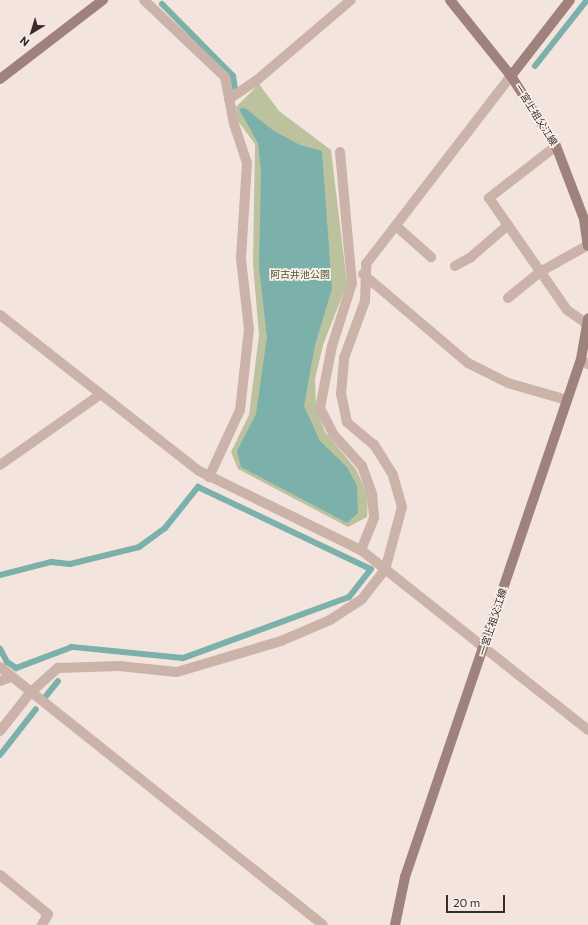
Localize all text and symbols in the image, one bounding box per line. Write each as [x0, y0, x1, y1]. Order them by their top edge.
north arrow [12, 12, 52, 52]
text: N [17, 34, 32, 50]
street label: 一宮上祖父江線 [512, 82, 560, 148]
park label: 阿古井池公園 [270, 269, 330, 281]
street label: 一宮上祖父江線 [476, 587, 510, 657]
scale bar [448, 887, 507, 913]
text: 20 m [453, 895, 480, 909]

